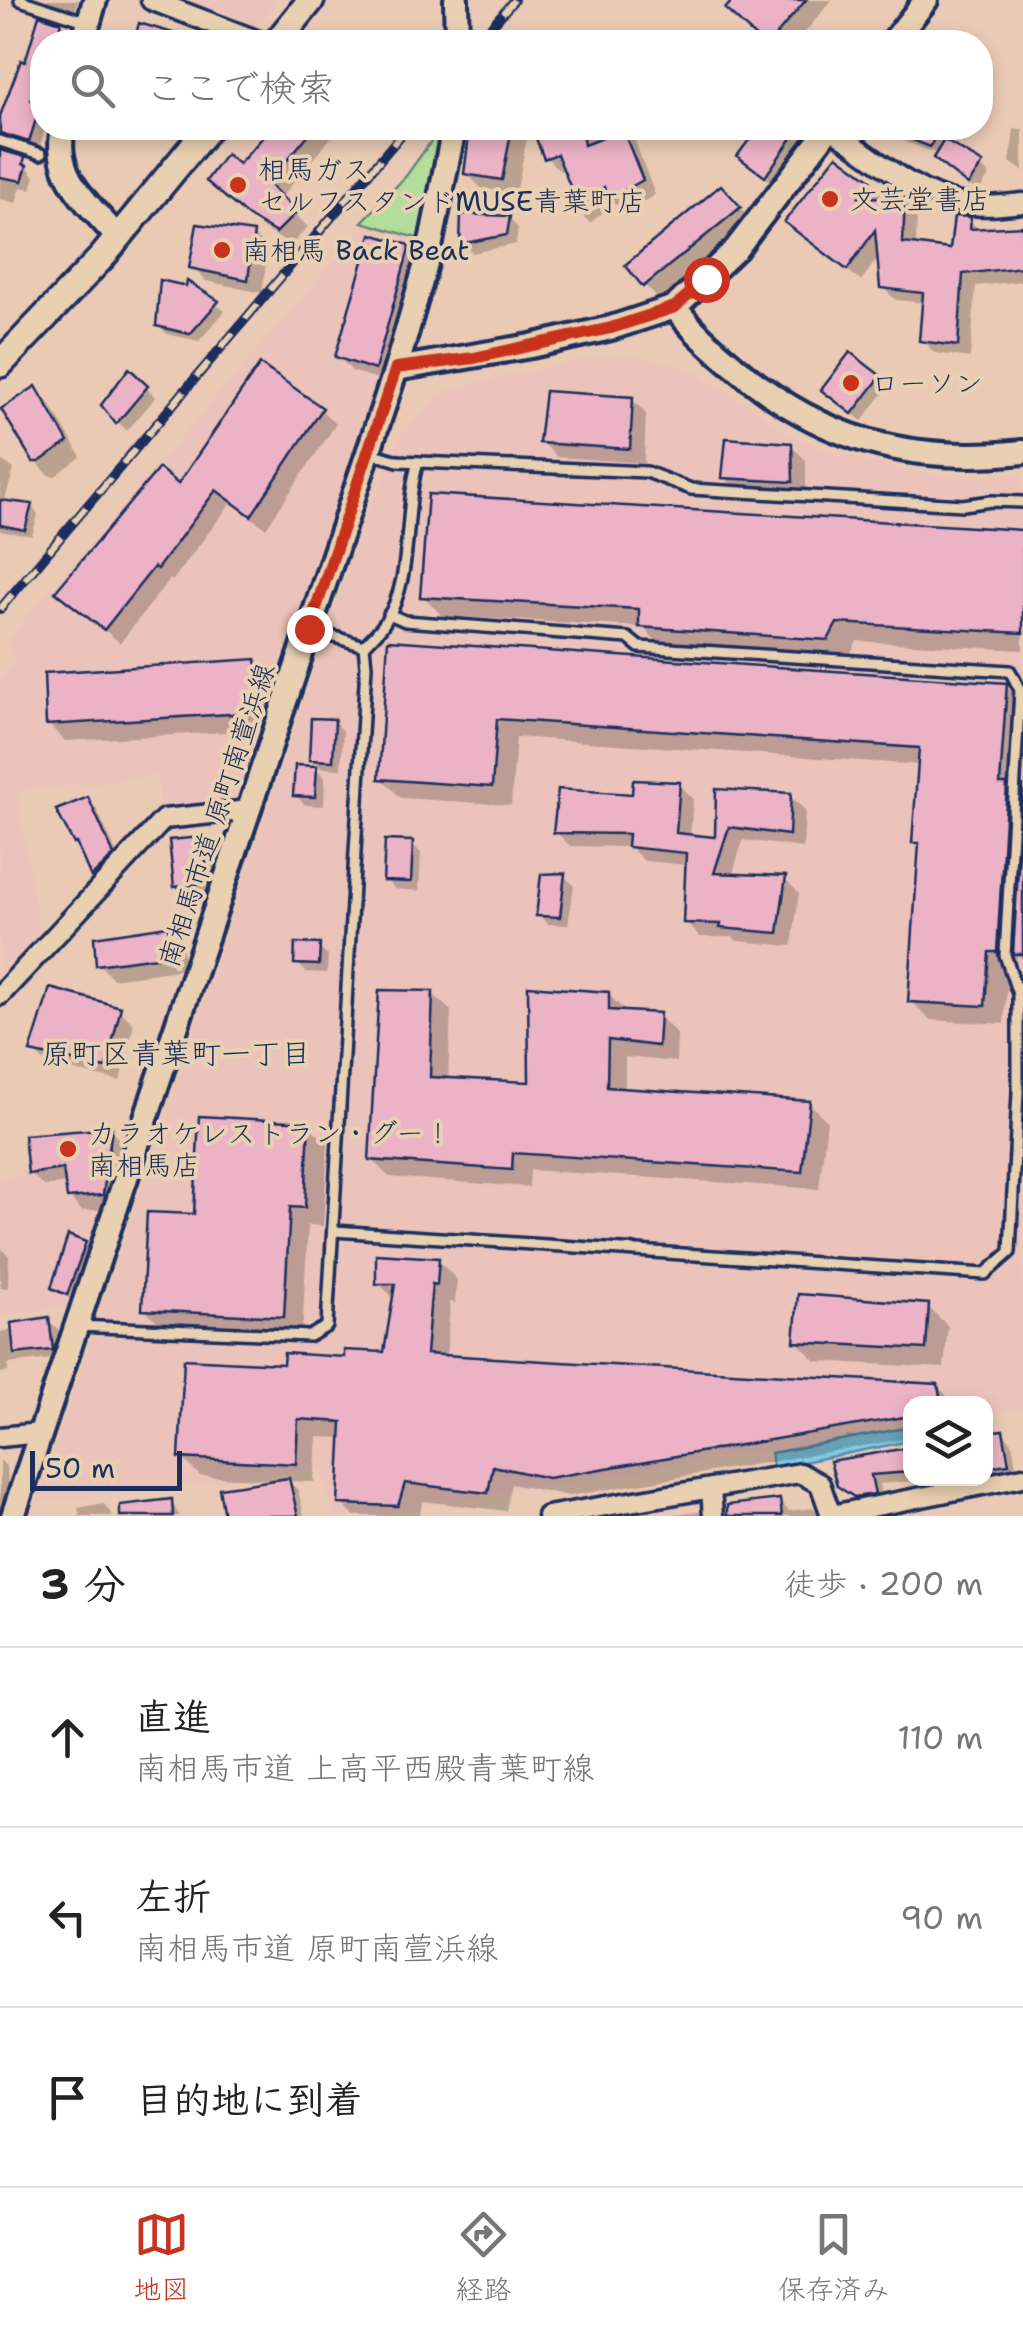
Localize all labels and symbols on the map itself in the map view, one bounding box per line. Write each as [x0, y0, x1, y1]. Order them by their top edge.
place label: 相馬ガス セルフスタンドMUSE青葉町店 [258, 150, 645, 220]
marker: 相馬ガス セルフスタンドMUSE青葉町店 [227, 174, 249, 196]
place label: 文芸堂書店 [850, 180, 990, 218]
marker: 文芸堂書店 [819, 188, 841, 210]
place label: 南相馬 Back Beat [242, 231, 469, 269]
marker: 南相馬 Back Beat [211, 239, 233, 261]
route start [684, 257, 730, 303]
place label: ローソン [871, 364, 983, 402]
marker: ローソン [840, 372, 862, 394]
route end [287, 607, 333, 653]
street label: 南相馬市道 原町南萱浜線 [149, 658, 283, 972]
district label: 原町区青葉町一丁目 [41, 1033, 311, 1074]
place label: カラオケレストラン・グー！ 南相馬店 [88, 1114, 452, 1184]
marker: カラオケレストラン・グー！ 南相馬店 [57, 1138, 79, 1160]
scale bar [30, 1446, 182, 1490]

